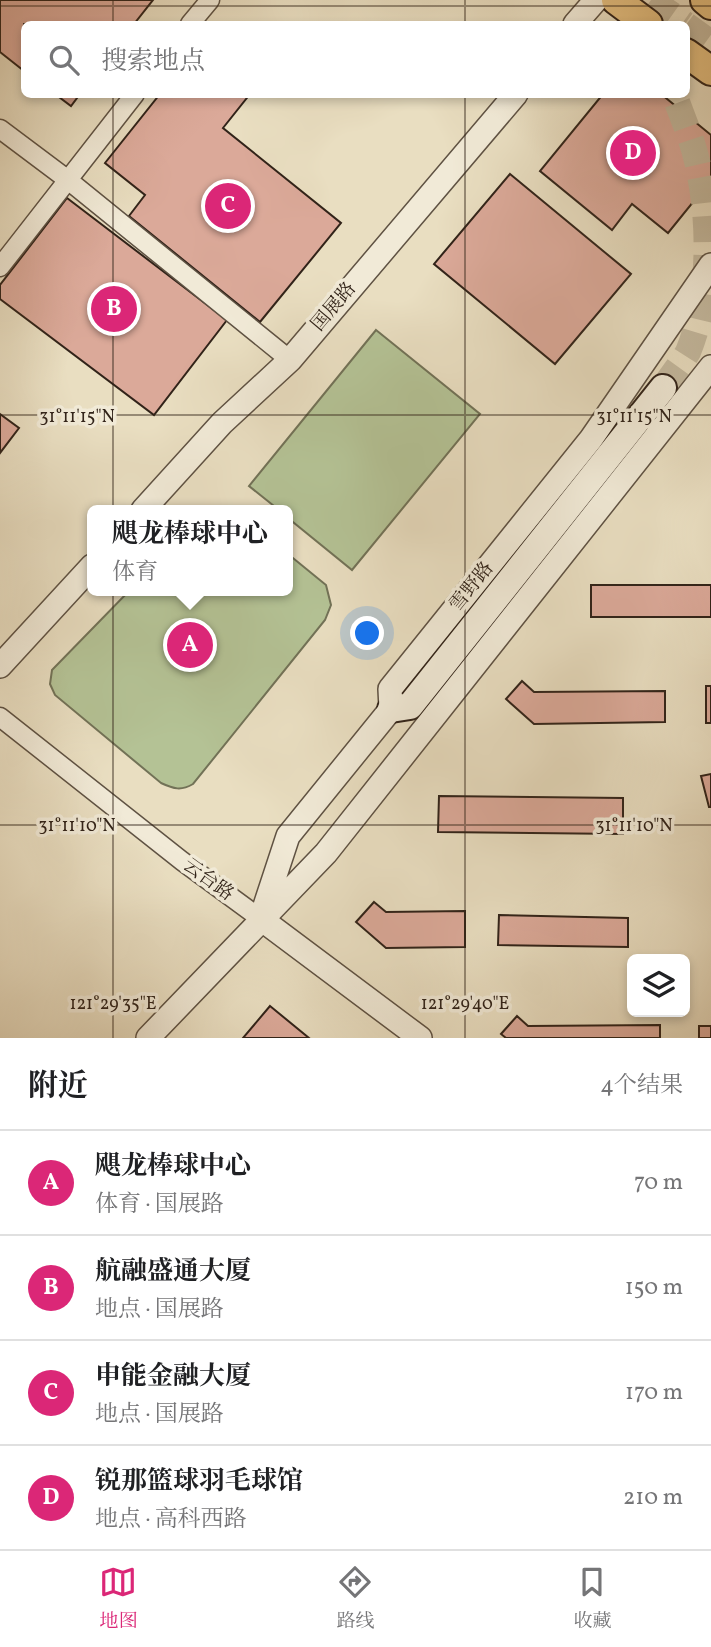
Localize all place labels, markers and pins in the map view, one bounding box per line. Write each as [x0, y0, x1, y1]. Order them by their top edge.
pin: D [610, 127, 656, 179]
pin: C [205, 180, 251, 232]
pin: B [91, 283, 137, 335]
pin: A [167, 619, 213, 671]

